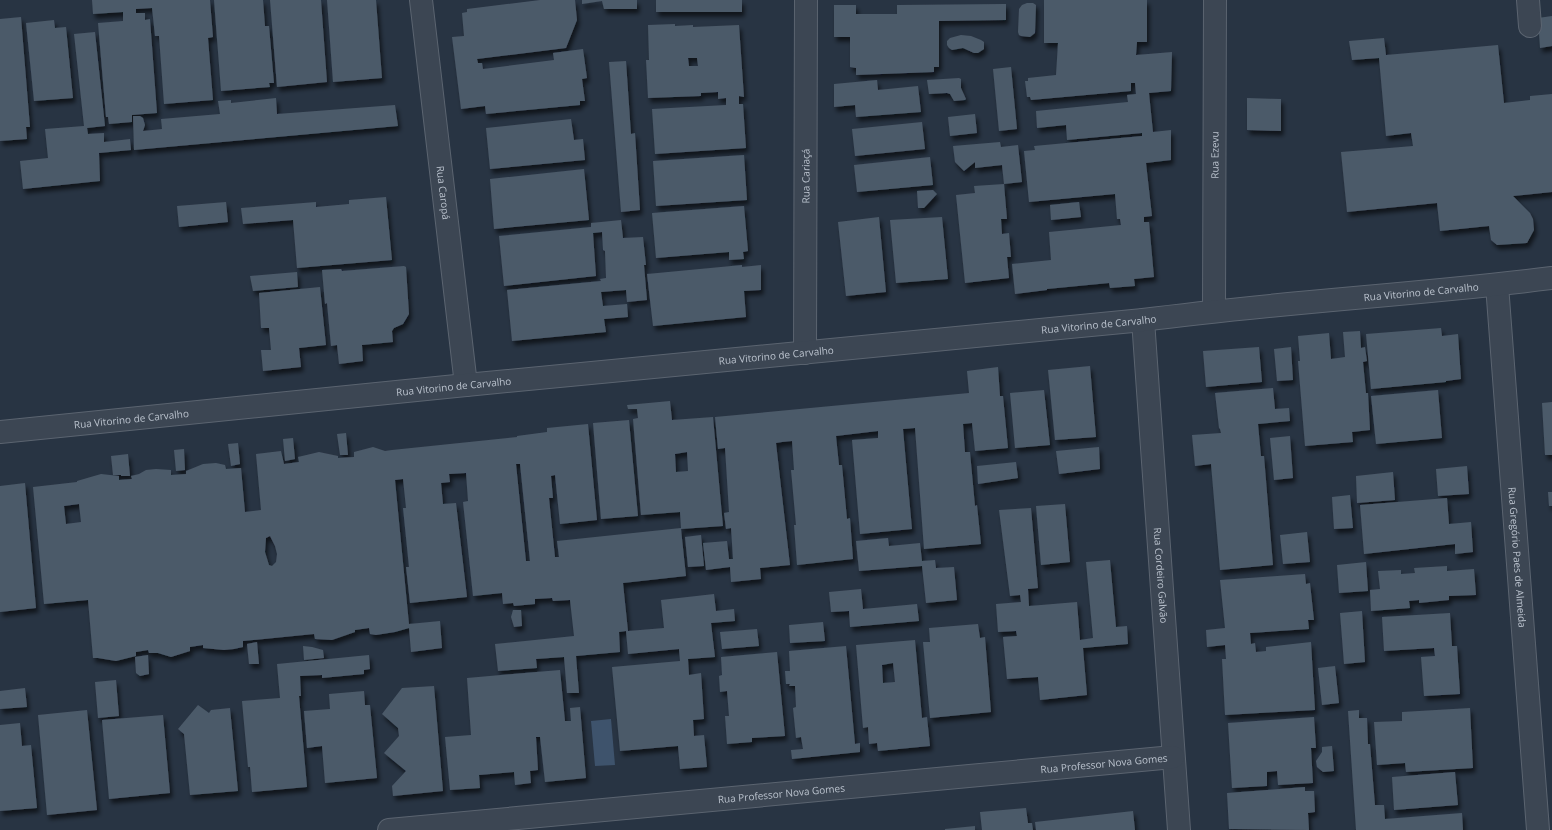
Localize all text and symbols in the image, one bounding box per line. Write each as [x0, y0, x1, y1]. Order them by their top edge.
street label: Rua Ezevu [1207, 131, 1222, 179]
street label: Rua Cariaçá [798, 149, 813, 203]
street label: Rua Caropá [433, 165, 454, 220]
street label: Rua Vitorino de Carvalho [1363, 279, 1479, 304]
street label: Rua Vitorino de Carvalho [1041, 311, 1157, 337]
street label: Rua Vitorino de Carvalho [718, 343, 834, 368]
street label: Rua Vitorino de Carvalho [396, 374, 512, 399]
street label: Rua Vitorino de Carvalho [73, 406, 190, 432]
street label: Rua Gregório Paes de Almeida [1505, 486, 1530, 628]
street label: Rua Cordeiro Galvão [1151, 527, 1171, 624]
street label: Rua Professor Nova Gomes [1040, 751, 1168, 776]
street label: Rua Professor Nova Gomes [717, 781, 846, 806]

